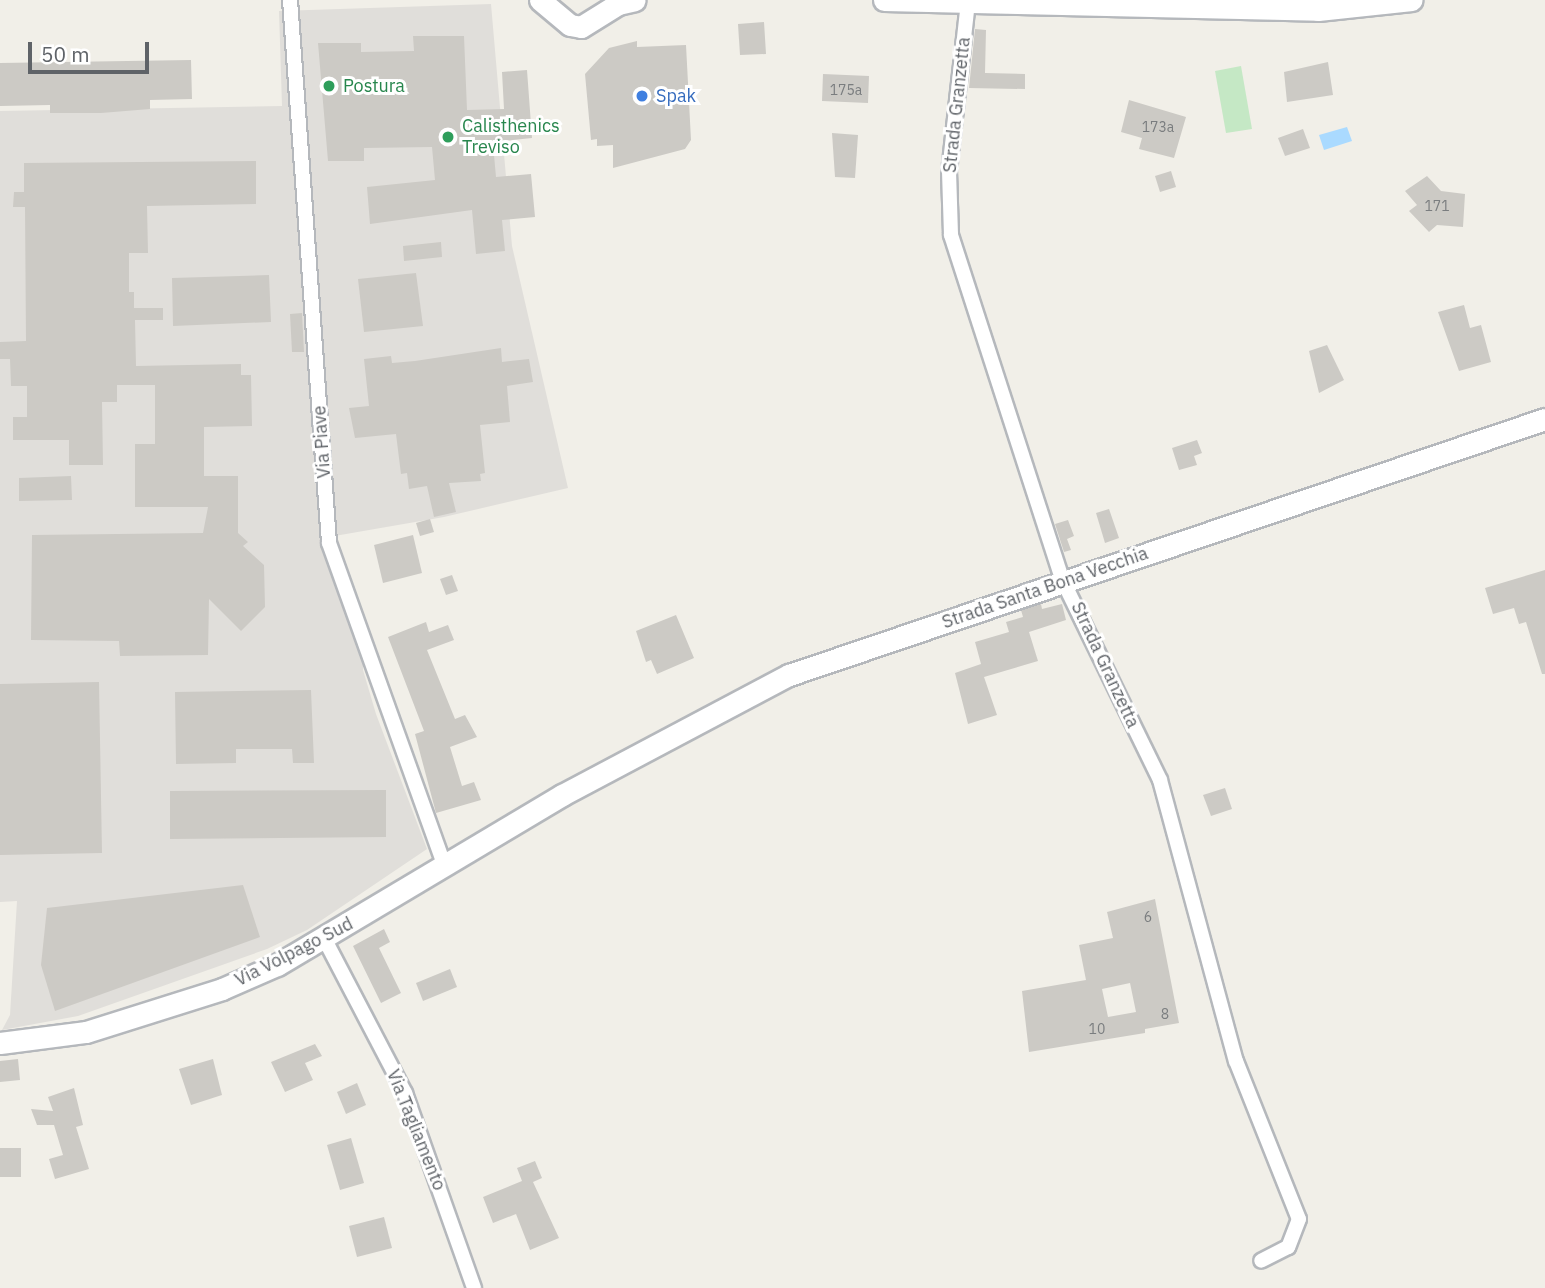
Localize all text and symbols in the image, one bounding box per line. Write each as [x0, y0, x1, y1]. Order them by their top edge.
scale bar [32, 28, 152, 72]
street label: Strada Granzetta [939, 36, 975, 174]
text: 50 m [41, 40, 90, 68]
place label: Postura [343, 75, 405, 97]
marker: Postura [321, 78, 337, 94]
house number: 175a [830, 82, 862, 98]
place label: Spak [656, 85, 696, 107]
marker: Spak [634, 88, 650, 104]
place label: Calisthenics Treviso [462, 116, 560, 158]
house number: 173a [1142, 119, 1174, 135]
marker: Calisthenics Treviso [440, 129, 456, 145]
house number: 171 [1424, 198, 1450, 214]
street label: Via Piave [309, 405, 335, 479]
street label: Strada Santa Bona Vecchia [939, 543, 1151, 633]
street label: Strada Granzetta [1066, 599, 1144, 731]
house number: 6 [1144, 909, 1152, 925]
street label: Via Volpago Sud [231, 913, 357, 991]
house number: 8 [1161, 1006, 1169, 1022]
house number: 10 [1089, 1021, 1105, 1037]
street label: Via Tagliamento [382, 1066, 450, 1194]

